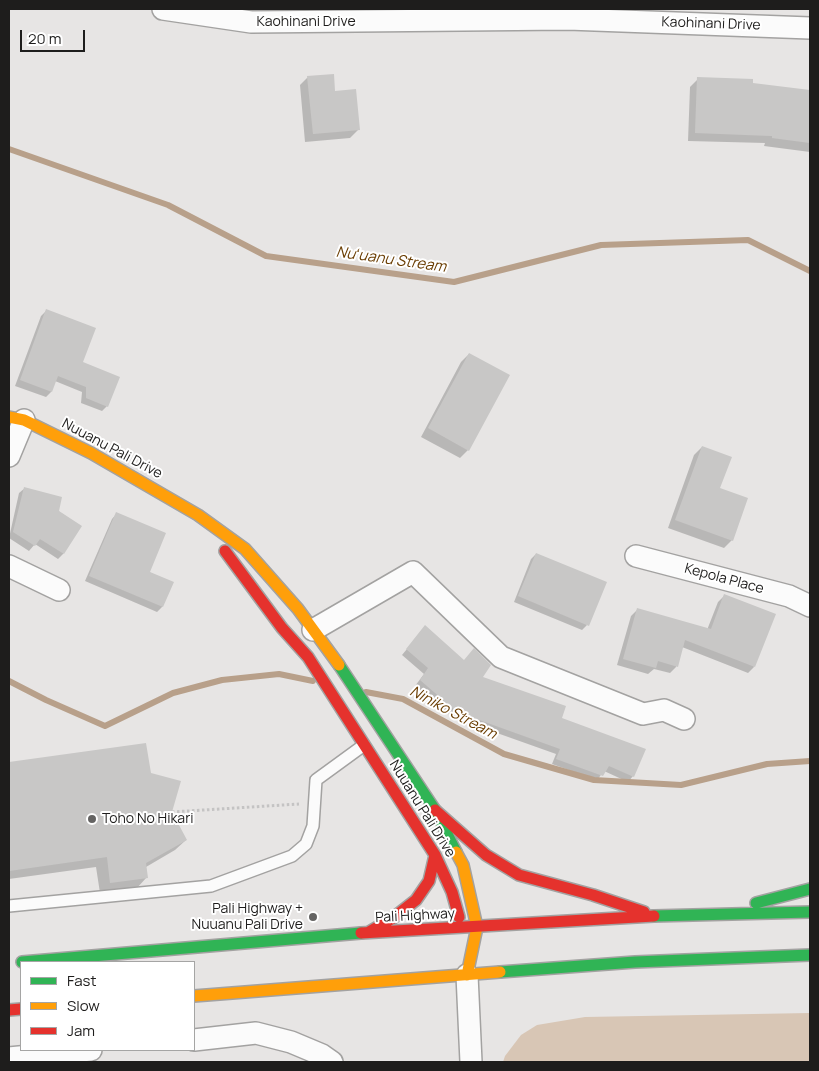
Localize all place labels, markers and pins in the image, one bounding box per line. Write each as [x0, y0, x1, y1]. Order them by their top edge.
place label: Toho No Hikari [102, 811, 193, 827]
marker: Toho No Hikari [86, 813, 98, 825]
place label: Pali Highway + Nuuanu Pali Drive [192, 901, 303, 934]
marker: Pali Highway + Nuuanu Pali Drive [307, 911, 319, 923]

